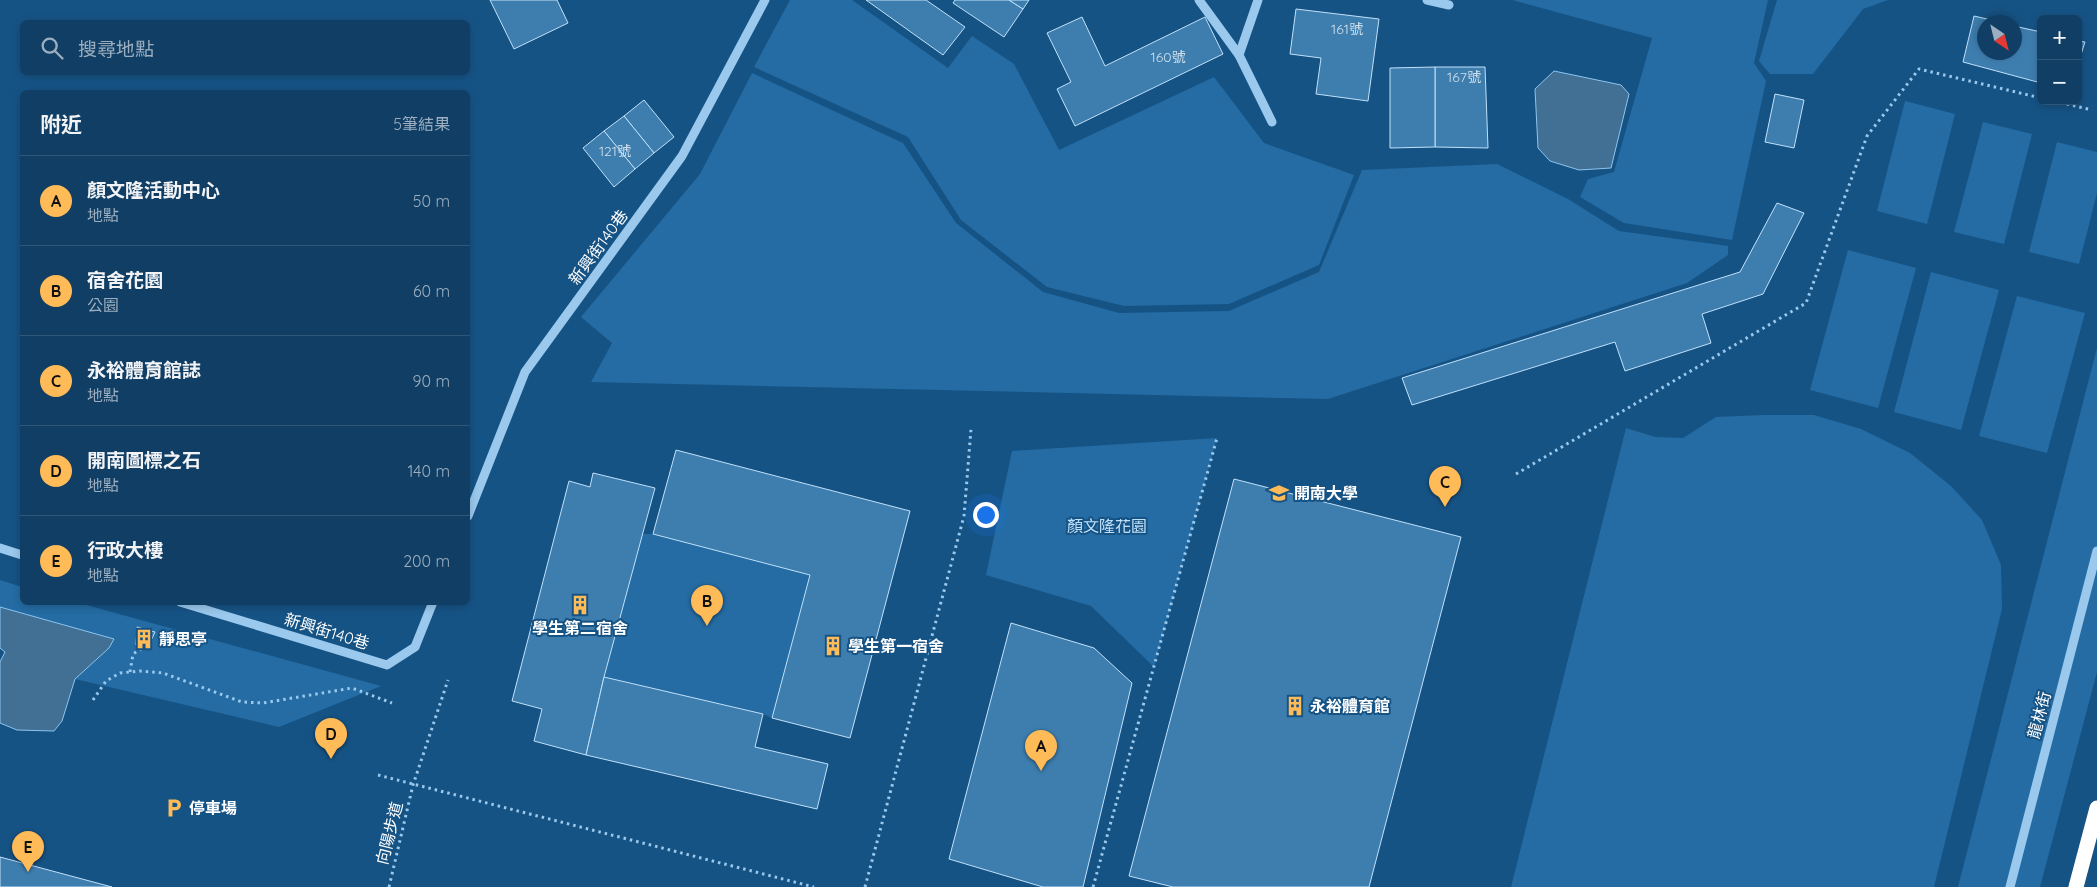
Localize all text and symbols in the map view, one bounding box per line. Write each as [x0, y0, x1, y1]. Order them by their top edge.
north arrow [1977, 15, 2022, 60]
map controls [2037, 15, 2082, 105]
button: + [2037, 15, 2082, 60]
search box [20, 20, 470, 75]
house number: 161號 [1331, 20, 1363, 38]
icon: search [38, 34, 66, 62]
text: 搜尋地點 [78, 37, 154, 61]
house number: 160號 [1150, 48, 1186, 66]
button: − [2037, 60, 2082, 105]
house number: 167號 [1447, 68, 1481, 86]
text: 附近 [40, 111, 82, 137]
text: 5筆結果 [393, 114, 450, 134]
house number: 121號 [599, 142, 631, 160]
text: 顏文隆活動中心 [87, 178, 220, 202]
text: A [51, 191, 61, 211]
text: 50 m [413, 191, 450, 211]
text: 地點 [87, 205, 119, 225]
street label: 新興街140巷 [564, 206, 632, 288]
text: 宿舍花園 [87, 268, 163, 292]
text: B [51, 281, 61, 301]
text: 60 m [413, 281, 450, 301]
text: 公園 [87, 295, 119, 315]
text: 永裕體育館誌 [87, 358, 201, 382]
text: C [51, 371, 61, 391]
text: 90 m [413, 371, 450, 391]
text: 地點 [87, 385, 119, 405]
text: 開南圖標之石 [87, 448, 201, 472]
text: D [50, 461, 62, 481]
text: 140 m [407, 461, 450, 481]
pin: C [1429, 466, 1461, 507]
text: 地點 [87, 475, 119, 495]
school or university icon: 開南大學 [1268, 482, 1290, 504]
place label: 開南大學 [1294, 483, 1358, 503]
your location [973, 502, 999, 528]
park label: 顏文隆花園 [1067, 516, 1147, 536]
text: 行政大樓 [87, 538, 163, 562]
text: E [51, 551, 61, 571]
text: 200 m [403, 551, 450, 571]
text: 地點 [87, 565, 119, 585]
pin: B [691, 585, 723, 626]
building icon: 學生第二宿舍 [569, 594, 591, 616]
street label: 新興街140巷 [282, 609, 372, 653]
place label: 學生第二宿舍 [532, 618, 628, 638]
building icon: 靜思亭 [133, 628, 155, 650]
place label: 靜思亭 [159, 629, 207, 649]
building icon: 學生第一宿舍 [822, 635, 844, 657]
place label: 學生第一宿舍 [848, 636, 944, 656]
street label: 龍林街 [2023, 689, 2055, 741]
building icon: 永裕體育館 [1284, 695, 1306, 717]
place label: 永裕體育館 [1310, 696, 1390, 716]
pin: D [315, 718, 347, 759]
pin: A [1025, 730, 1057, 771]
parking icon: 停車場 [163, 797, 185, 819]
place label: 停車場 [189, 798, 237, 818]
street label: 向陽步道 [372, 800, 406, 866]
pin: E [12, 831, 44, 872]

